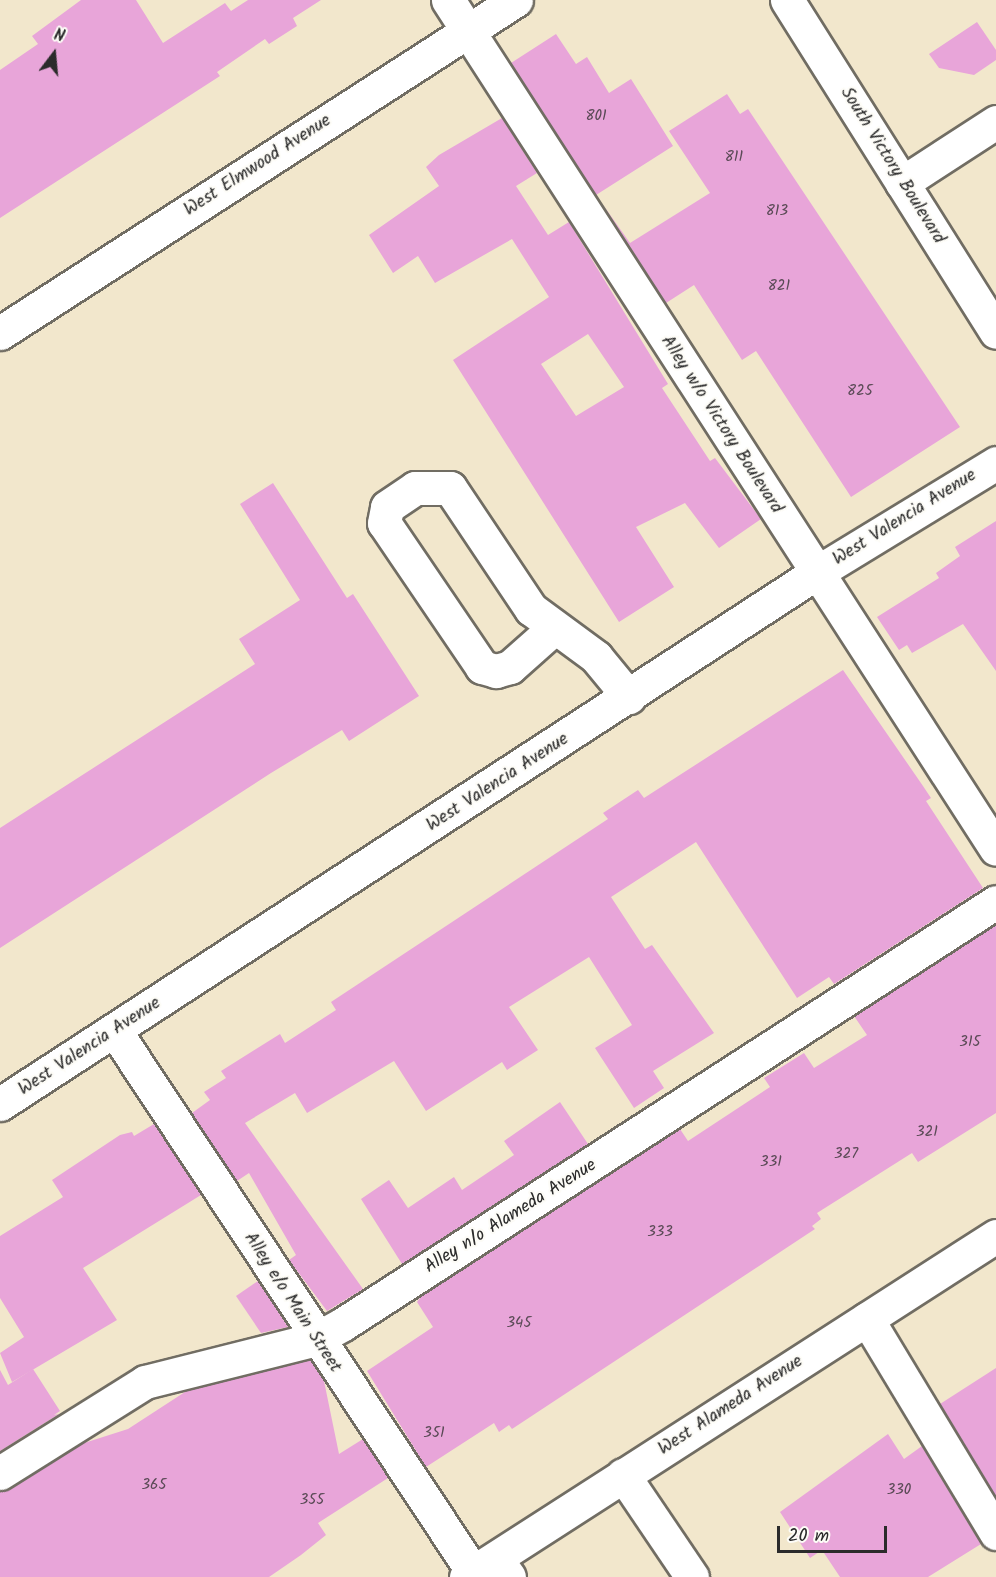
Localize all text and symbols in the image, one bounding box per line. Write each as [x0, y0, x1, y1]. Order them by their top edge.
text: N [51, 23, 67, 50]
north arrow [24, 24, 84, 84]
street label: South Victory Boulevard [835, 84, 949, 248]
house number: 801 [585, 108, 607, 126]
street label: West Elmwood Avenue [180, 110, 336, 222]
house number: 811 [725, 149, 743, 167]
house number: 813 [766, 203, 788, 221]
house number: 821 [768, 278, 790, 296]
street label: Alley w/o Victory Boulevard [655, 332, 787, 518]
house number: 825 [847, 383, 873, 401]
street label: West Valencia Avenue [829, 465, 981, 571]
street label: West Valencia Avenue [423, 729, 573, 837]
street label: West Valencia Avenue [15, 993, 165, 1101]
house number: 315 [959, 1034, 981, 1052]
house number: 321 [916, 1124, 938, 1142]
house number: 327 [834, 1146, 858, 1164]
house number: 331 [760, 1154, 782, 1172]
street label: Alley n/o Alameda Avenue [421, 1155, 601, 1279]
house number: 333 [647, 1224, 673, 1242]
street label: Alley e/o Main Street [239, 1229, 345, 1377]
house number: 345 [507, 1315, 531, 1333]
street label: West Alameda Avenue [655, 1351, 807, 1461]
house number: 351 [423, 1425, 445, 1443]
house number: 365 [142, 1477, 166, 1495]
house number: 330 [887, 1482, 911, 1500]
house number: 355 [300, 1492, 324, 1510]
scale bar [780, 1514, 890, 1552]
text: 20 m [788, 1522, 829, 1551]

